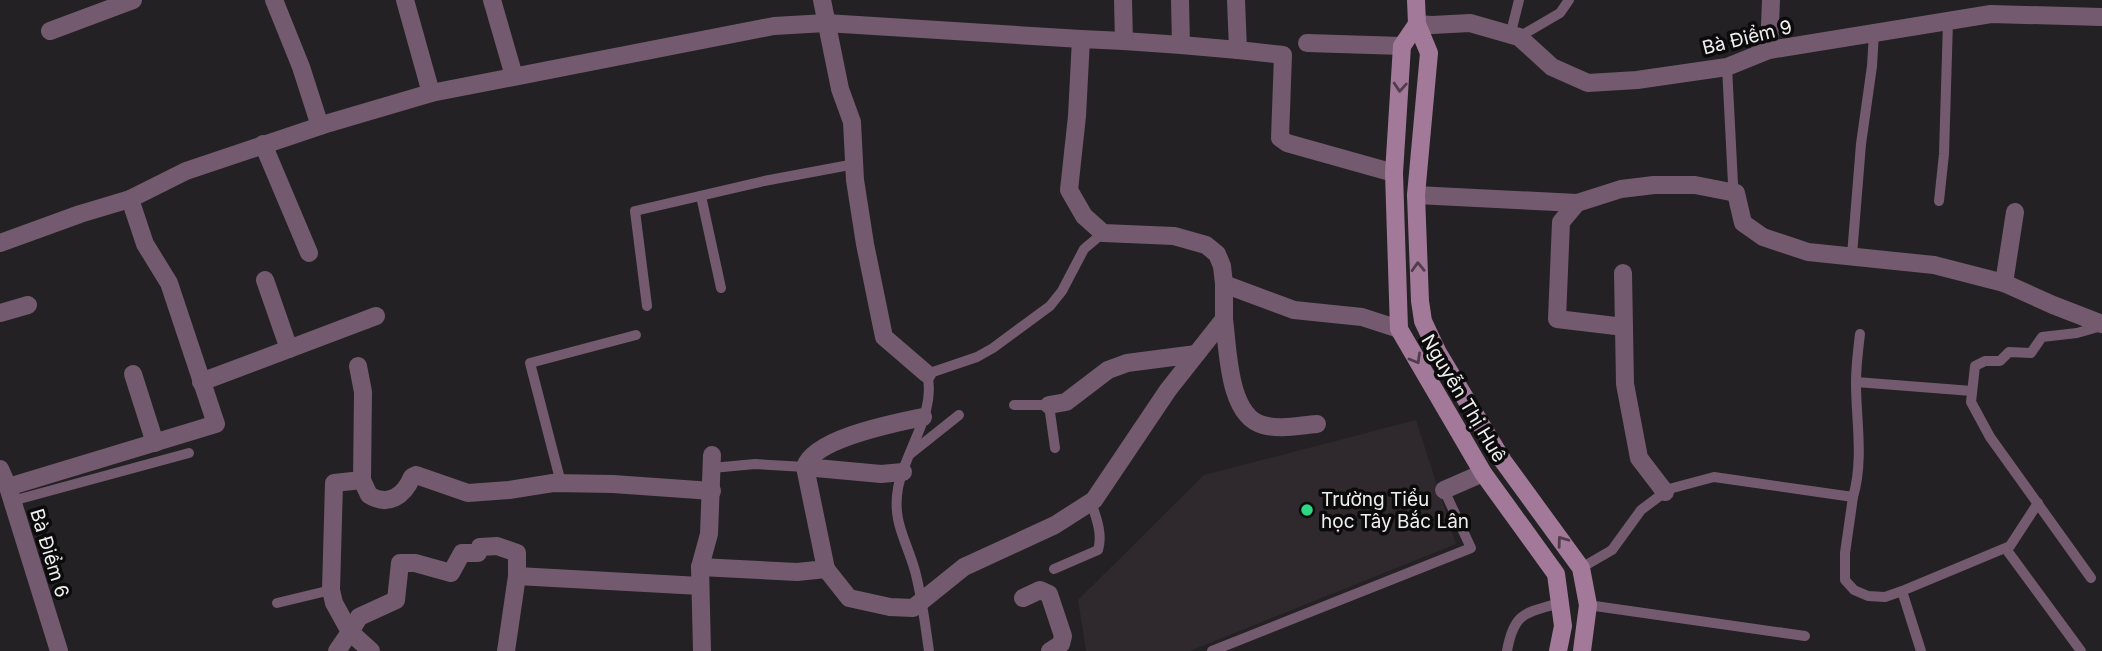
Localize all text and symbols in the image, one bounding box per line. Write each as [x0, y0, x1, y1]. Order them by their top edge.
street label: Bà Điểm 9 [1700, 15, 1794, 60]
one-way arrow [1392, 82, 1407, 93]
one-way arrow [1411, 261, 1426, 272]
street label: Nguyễn Thị Huê [1416, 330, 1511, 466]
one-way arrow [1408, 351, 1421, 364]
place label: Trường Tiểu học Tây Bắc Lân [1321, 488, 1469, 533]
marker: Trường Tiểu học Tây Bắc Lân [1299, 502, 1315, 518]
street label: Bà Điểm 6 [25, 506, 74, 600]
one-way arrow [1558, 536, 1570, 549]

